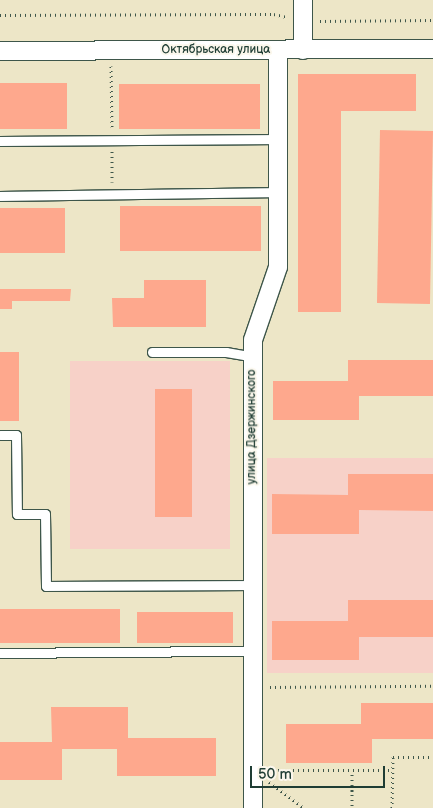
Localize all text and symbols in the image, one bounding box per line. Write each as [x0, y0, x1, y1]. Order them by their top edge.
street label: Октябрьская улица [162, 43, 270, 57]
street label: улица Дзержинского [245, 370, 259, 484]
scale bar [253, 756, 388, 788]
text: 50 m [258, 765, 292, 784]

